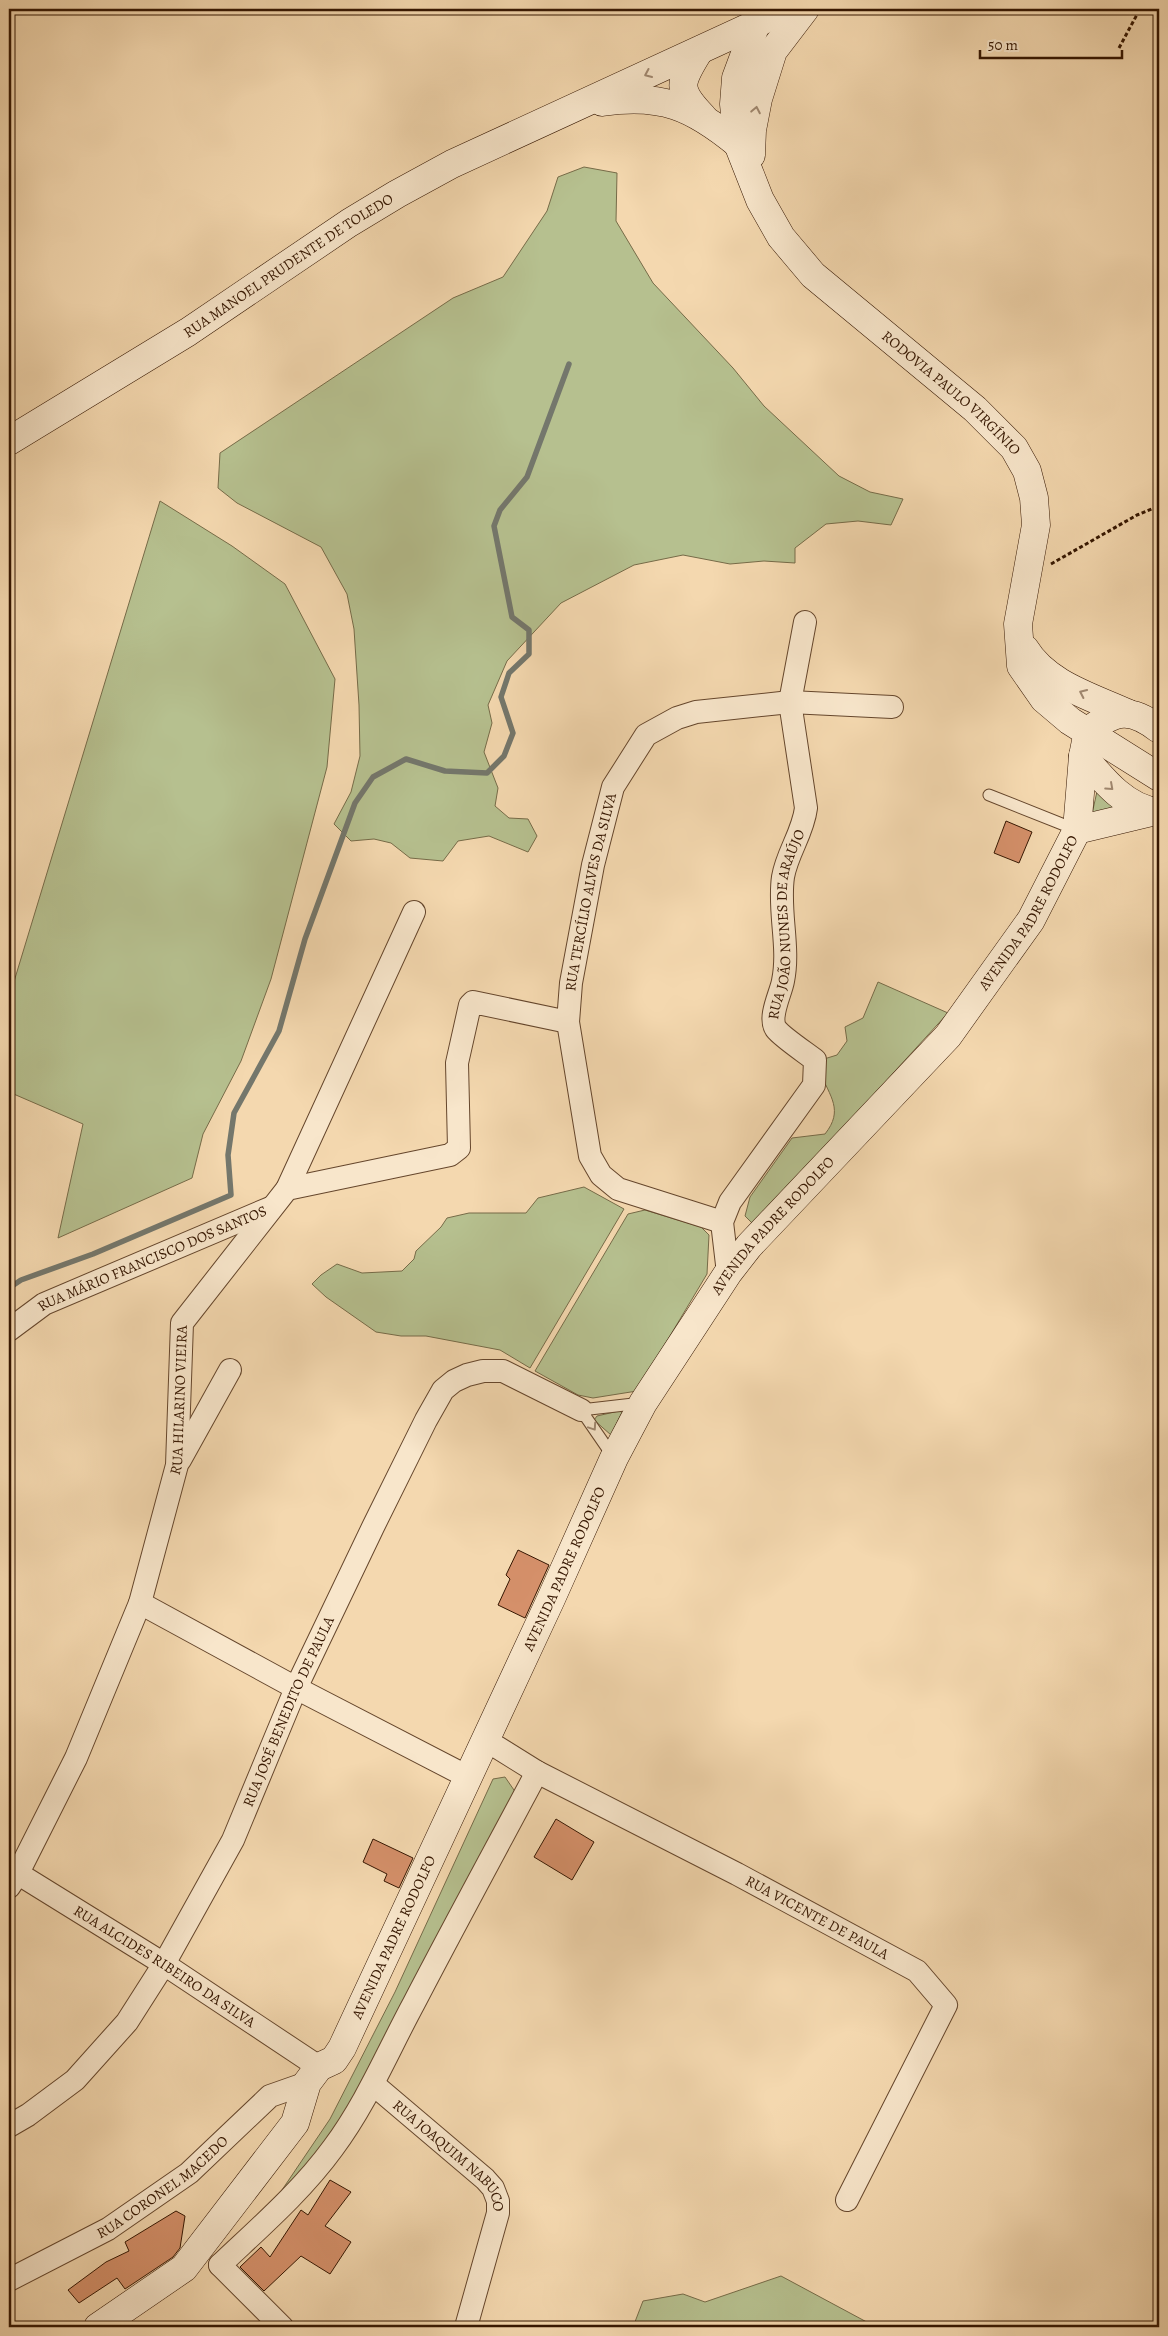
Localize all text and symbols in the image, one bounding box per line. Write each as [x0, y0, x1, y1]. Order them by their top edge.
scale bar [980, 28, 1123, 60]
text: 50 m [988, 35, 1018, 55]
one-way arrow [644, 67, 653, 78]
one-way arrow [750, 106, 760, 115]
street label: RUA MANOEL PRUDENTE DE TOLEDO [179, 189, 397, 342]
street label: RODOVIA PAULO VIRGÍNIO [878, 326, 1026, 458]
one-way arrow [1079, 688, 1088, 699]
one-way arrow [1105, 781, 1114, 790]
street label: RUA TERCÍLIO ALVES DA SILVA [560, 790, 621, 992]
street label: RUA JOÃO NUNES DE ARAÚJO [763, 826, 810, 1020]
street label: AVENIDA PADRE RODOLFO [973, 832, 1083, 995]
street label: AVENIDA PADRE RODOLFO [706, 1152, 839, 1299]
street label: RUA MÁRIO FRANCISCO DOS SANTOS [33, 1201, 270, 1316]
street label: RUA HILARINO VIEIRA [165, 1325, 192, 1477]
one-way arrow [587, 1421, 596, 1431]
street label: AVENIDA PADRE RODOLFO [518, 1483, 610, 1655]
street label: RUA JOSÉ BENEDITO DE PAULA [238, 1613, 339, 1810]
street label: AVENIDA PADRE RODOLFO [347, 1852, 440, 2023]
street label: RUA VICENTE DE PAULA [742, 1870, 893, 1964]
street label: RUA ALCIDES RIBEIRO DA SILVA [70, 1900, 260, 2032]
street label: RUA JOAQUIM NABUCO [388, 2095, 508, 2211]
street label: RUA CORONEL MACEDO [93, 2131, 232, 2243]

